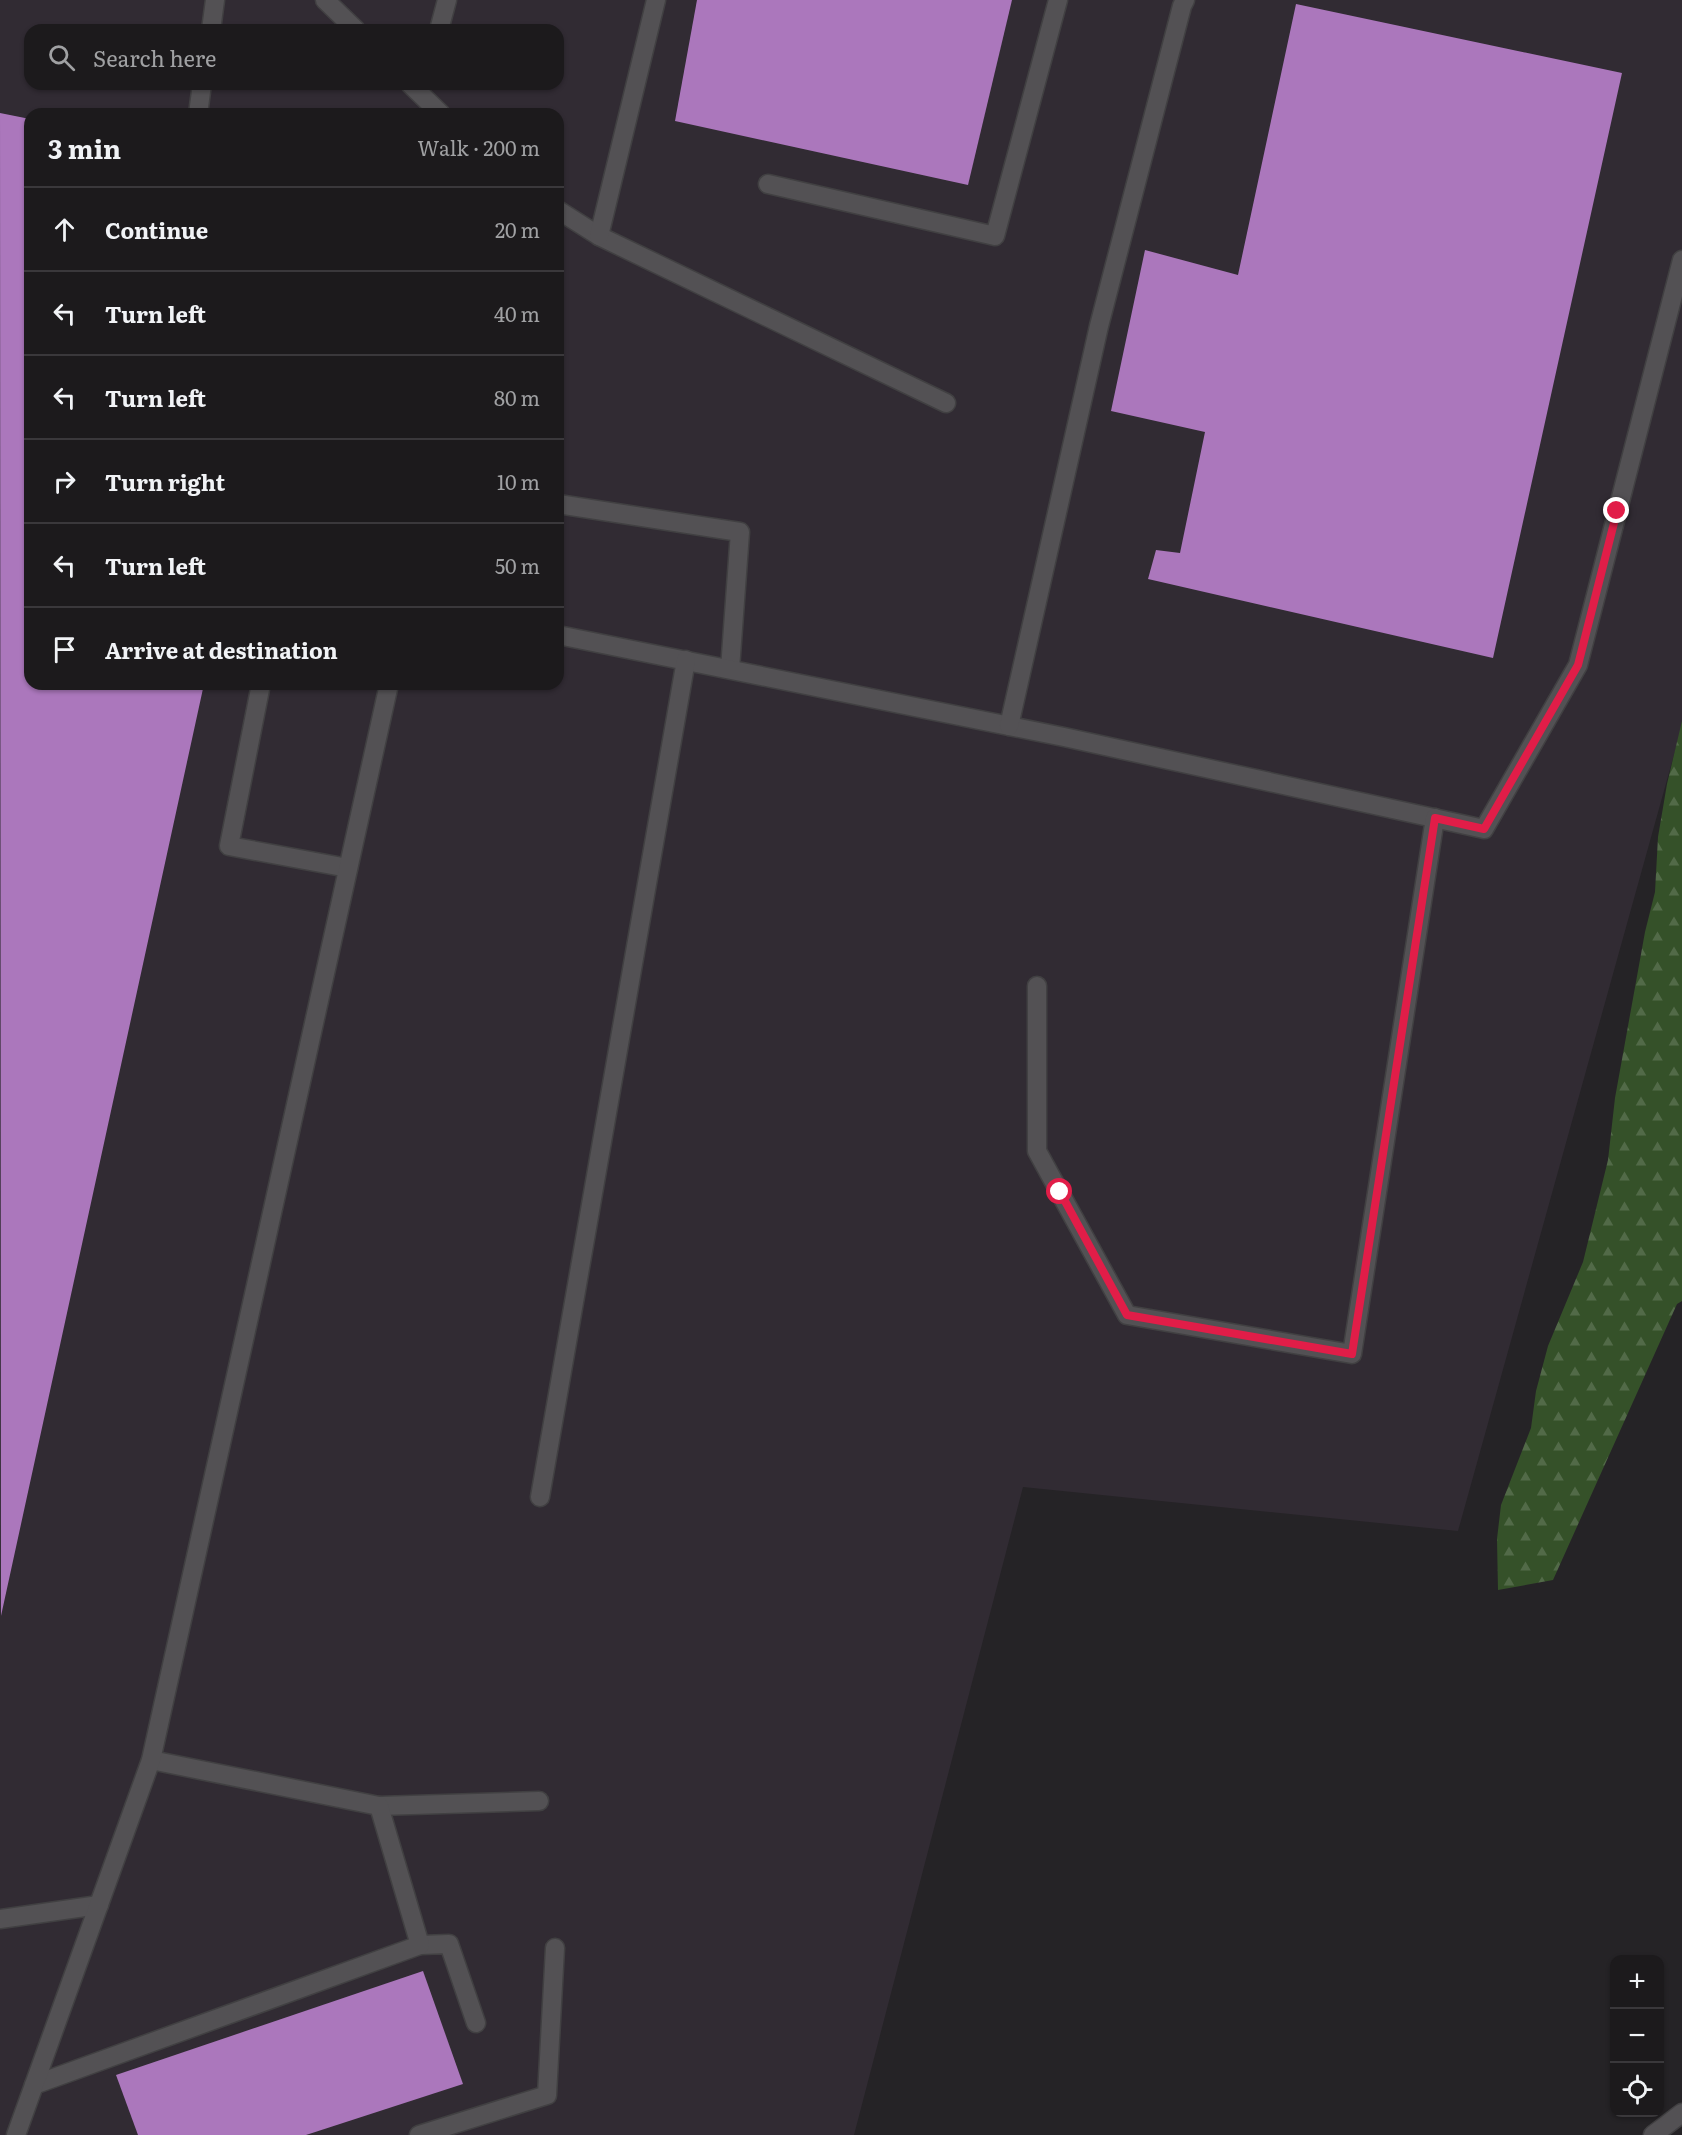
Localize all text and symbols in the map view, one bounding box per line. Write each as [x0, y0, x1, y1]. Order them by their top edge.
search box [24, 24, 564, 90]
icon: search [45, 41, 78, 74]
text: Search here [93, 41, 216, 74]
text: 3 min [48, 128, 121, 167]
text: Walk · 200 m [417, 132, 540, 162]
icon: ahead [48, 213, 81, 246]
text: Continue [105, 213, 208, 246]
text: 20 m [495, 214, 540, 244]
icon: left [48, 297, 81, 330]
text: Turn left [105, 297, 206, 330]
text: 40 m [494, 298, 540, 328]
icon: left [48, 381, 81, 414]
text: Turn left [105, 381, 206, 414]
text: 80 m [494, 382, 540, 412]
icon: right [48, 465, 81, 498]
text: Turn right [105, 465, 225, 498]
text: 10 m [497, 466, 540, 496]
route end [1603, 497, 1629, 523]
icon: left [48, 549, 81, 582]
text: Turn left [105, 549, 206, 582]
text: 50 m [495, 550, 540, 580]
icon: arrive [48, 633, 81, 666]
text: Arrive at destination [105, 633, 338, 666]
route start [1046, 1178, 1072, 1204]
map controls [1610, 1955, 1664, 2117]
button: + [1610, 1955, 1664, 2009]
button: − [1610, 2009, 1664, 2063]
button: locate [1610, 2063, 1664, 2117]

